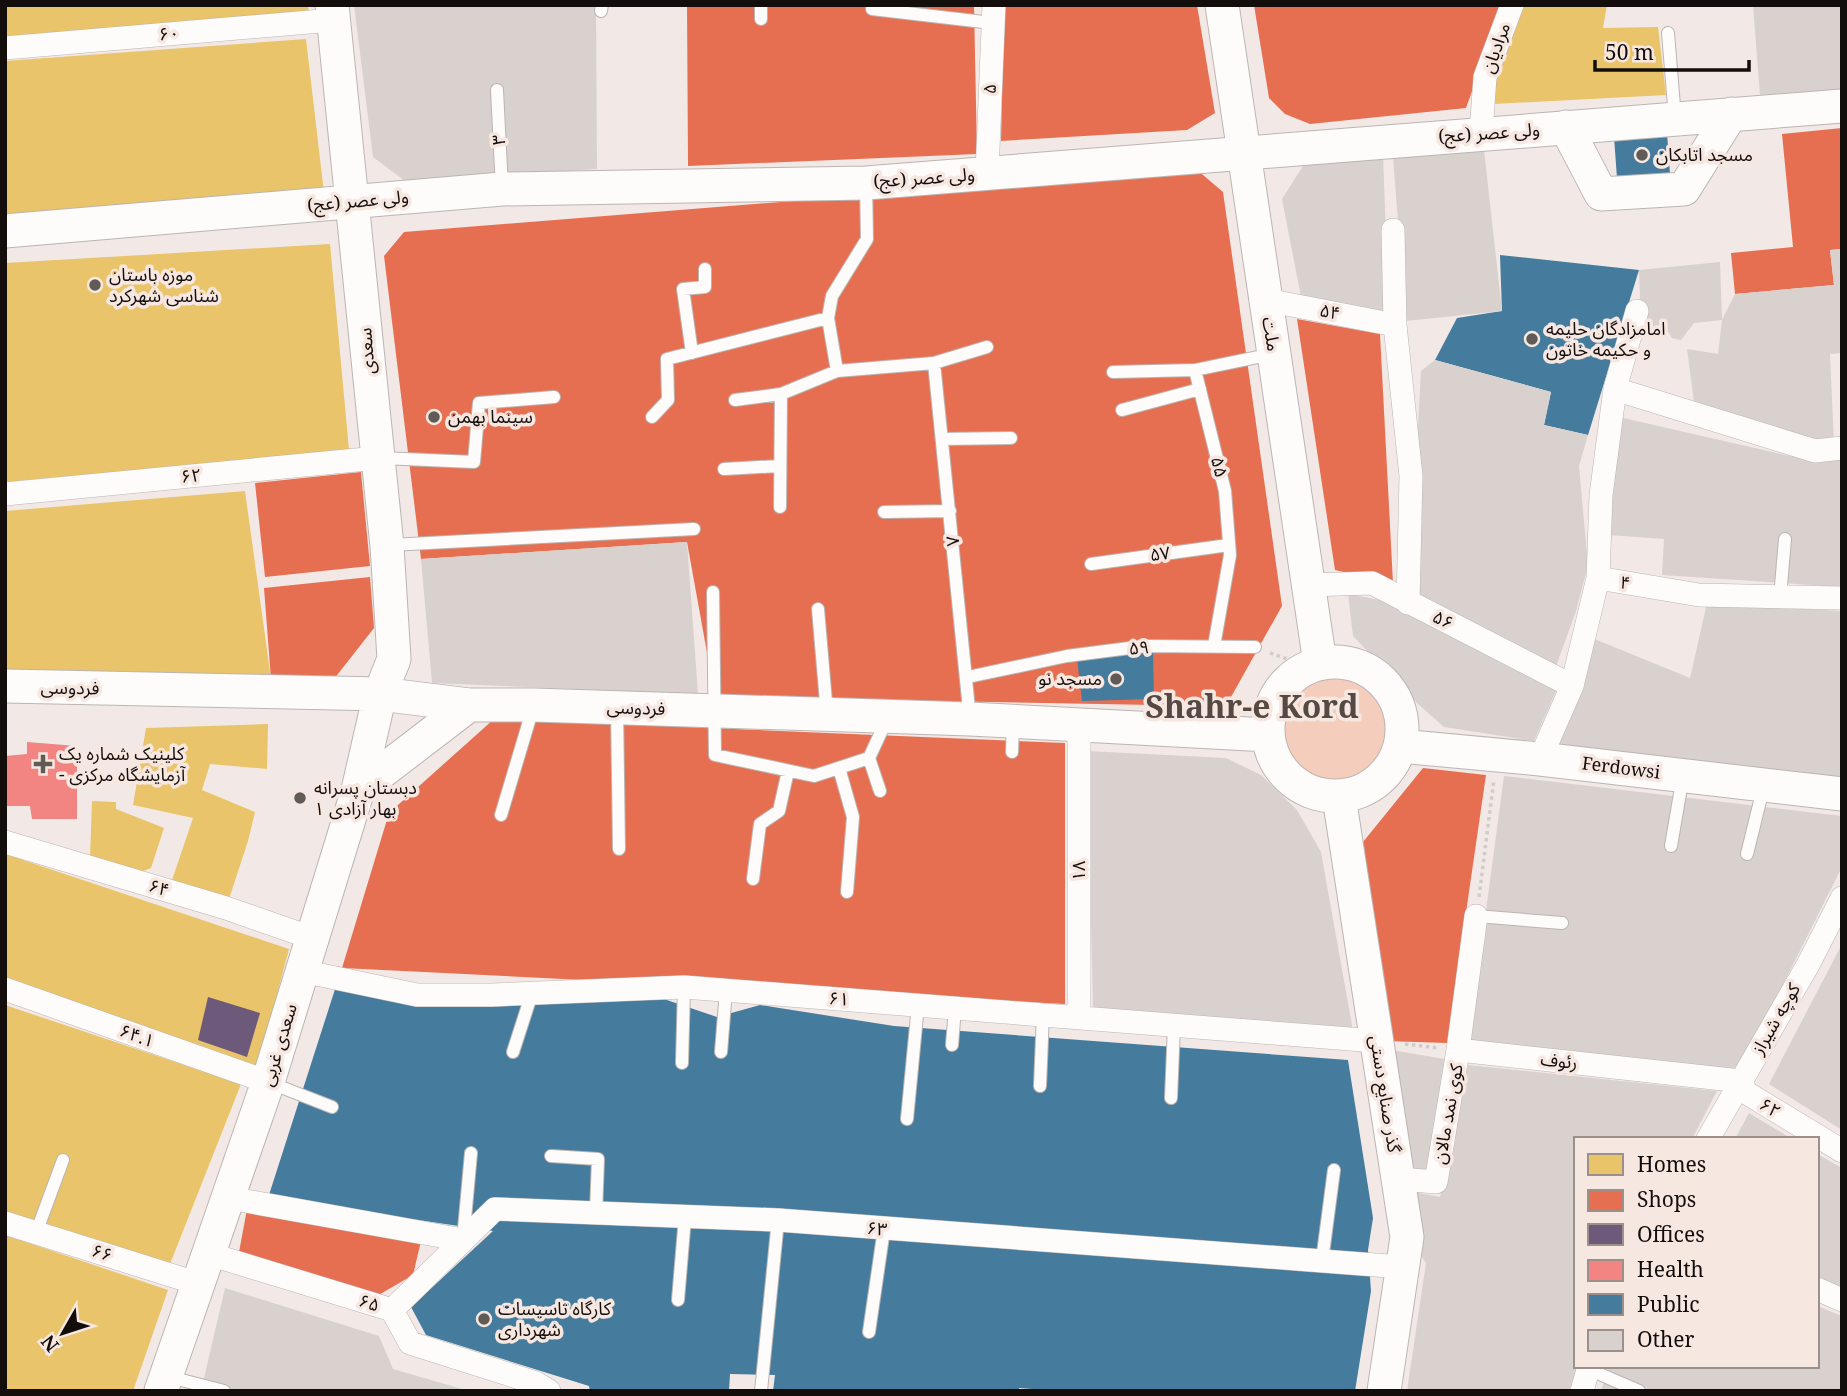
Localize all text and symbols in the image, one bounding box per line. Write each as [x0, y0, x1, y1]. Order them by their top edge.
street label: مرادیان [1475, 19, 1515, 76]
street label: ۶۰ [158, 20, 180, 46]
scale bar [1595, 28, 1749, 72]
text: 50 m [1605, 38, 1654, 66]
street label: ۵ [977, 83, 1001, 95]
street label: ولی عصر (عج) [1437, 116, 1541, 150]
street label: ۳ [486, 134, 510, 146]
place label: مسجد اتابکان [1656, 142, 1753, 166]
marker: مسجد اتابکان [1634, 147, 1650, 163]
street label: ولی عصر (عج) [872, 161, 976, 195]
street label: ولی عصر (عج) [306, 184, 410, 218]
place label: موزه باستان شناسی شهرکرد [109, 262, 219, 307]
marker: موزه باستان شناسی شهرکرد [87, 277, 103, 293]
street label: ۵۴ [1318, 297, 1343, 325]
street label: ملت [1257, 315, 1287, 353]
place label: امامزادگان حلیمه و حکیمه خاتون [1546, 316, 1666, 361]
street label: سعدی [352, 327, 380, 375]
marker: امامزادگان حلیمه و حکیمه خاتون [1524, 331, 1540, 347]
place label: سینما بهمن [448, 404, 533, 428]
marker: سینما بهمن [426, 409, 442, 425]
street label: ۵۵ [1206, 454, 1234, 480]
street label: ۶۲ [179, 462, 202, 488]
street label: ۷ [940, 535, 964, 547]
street label: ۵۷ [1148, 540, 1172, 566]
street label: ۴ [1618, 569, 1632, 595]
street label: ۵۶ [1429, 604, 1458, 634]
street label: ۵۹ [1128, 634, 1150, 660]
place label: مسجد نو [1038, 666, 1102, 690]
marker: مسجد نو [1108, 671, 1124, 687]
street label: فردوسی [40, 674, 100, 700]
district label: Shahr-e Kord [1145, 684, 1359, 727]
street label: فردوسی [606, 694, 666, 720]
place label: کلینیک شماره یک - آزمایشگاه مرکزی [59, 741, 186, 786]
street label: Ferdowsi [1581, 750, 1662, 784]
marker: کلینیک شماره یک - آزمایشگاه مرکزی [33, 754, 53, 774]
place label: دبستان پسرانه بهار آزادی ۱ [314, 775, 417, 820]
marker: دبستان پسرانه بهار آزادی ۱ [292, 790, 308, 806]
street label: ۱۸ [1066, 861, 1090, 881]
street label: ۶۴ [146, 873, 173, 902]
street label: کوچه شیراز [1745, 978, 1805, 1059]
street label: ۶۱ [828, 985, 850, 1011]
street label: سعدی غربی [254, 1000, 302, 1089]
street label: ۶۴.۱ [117, 1018, 158, 1052]
street label: گذر صنایع دستی [1362, 1034, 1407, 1155]
street label: رئوف [1539, 1046, 1579, 1074]
street label: کوی نمد مالان [1426, 1061, 1468, 1166]
street label: ۶۲ [1756, 1092, 1786, 1123]
legend [1574, 1137, 1819, 1368]
text: Homes [1637, 1150, 1706, 1178]
text: Shops [1637, 1185, 1696, 1213]
street label: ۶۳ [866, 1215, 888, 1241]
text: Offices [1637, 1220, 1705, 1248]
street label: ۶۶ [89, 1238, 116, 1267]
text: Health [1637, 1255, 1704, 1283]
street label: ۶۵ [356, 1288, 383, 1317]
text: Public [1637, 1290, 1699, 1318]
place label: کارگاه تاسیسات شهرداری [498, 1296, 612, 1341]
north arrow [28, 1298, 98, 1368]
marker: کارگاه تاسیسات شهرداری [476, 1311, 492, 1327]
text: Other [1637, 1325, 1695, 1353]
text: N [35, 1330, 65, 1358]

